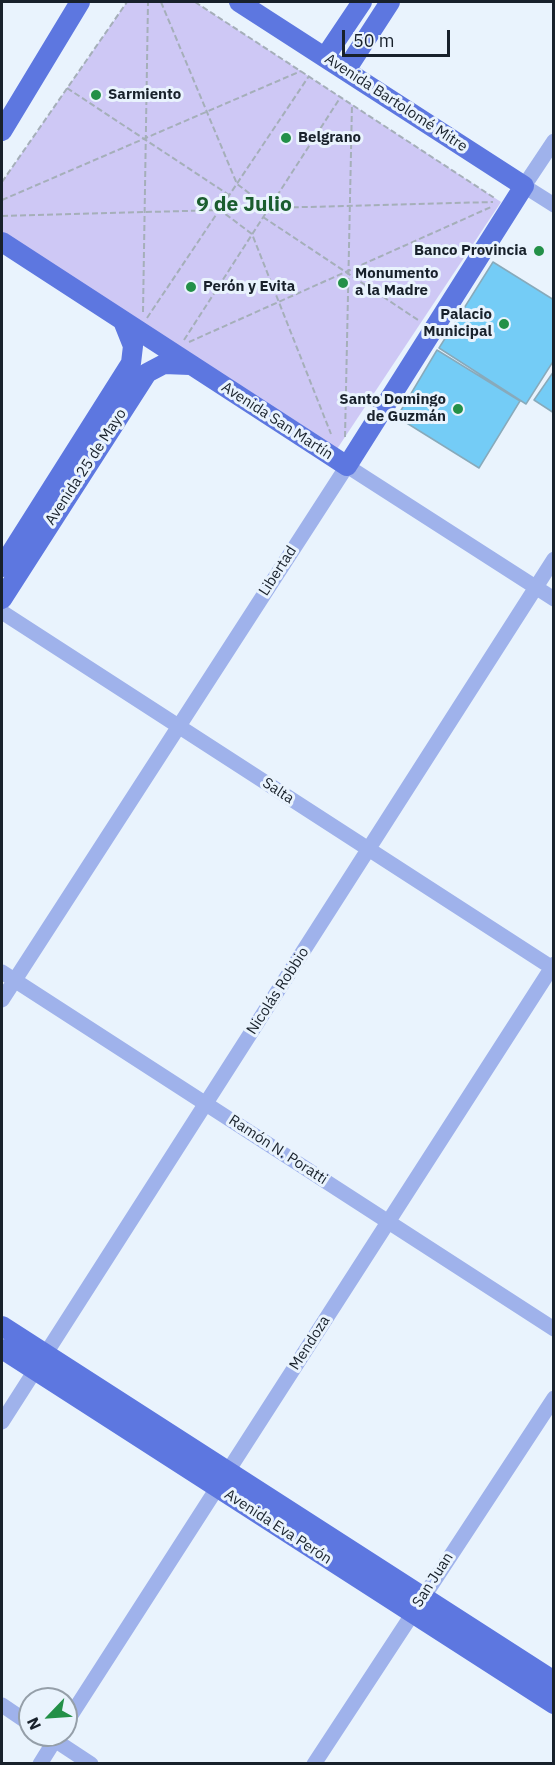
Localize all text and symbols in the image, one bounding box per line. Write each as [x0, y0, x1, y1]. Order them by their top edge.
scale bar [345, 18, 453, 56]
text: 50 m [353, 29, 395, 52]
street label: Avenida Bartolomé Mitre [321, 50, 471, 156]
place label: Sarmiento [108, 86, 181, 104]
marker: Sarmiento [89, 88, 103, 102]
place label: Belgrano [298, 129, 361, 147]
marker: Belgrano [279, 131, 293, 145]
district label: 9 de Julio [196, 192, 292, 218]
place label: Banco Provincia [414, 242, 527, 260]
marker: Banco Provincia [532, 244, 546, 258]
place label: Monumento a la Madre [355, 265, 439, 300]
marker: Monumento a la Madre [336, 276, 350, 290]
place label: Perón y Evita [203, 278, 295, 296]
marker: Perón y Evita [184, 280, 198, 294]
place label: Palacio Municipal [423, 306, 492, 341]
marker: Palacio Municipal [497, 317, 511, 331]
street label: Avenida San Martín [218, 378, 336, 464]
place label: Santo Domingo de Guzmán [339, 391, 446, 426]
marker: Santo Domingo de Guzmán [451, 402, 465, 416]
street label: Avenida 25 de Mayo [42, 405, 130, 529]
street label: Libertad [255, 543, 301, 599]
street label: Salta [259, 774, 297, 808]
street label: Nicolás Robbio [243, 944, 313, 1038]
street label: Ramón N. Poratti [225, 1111, 331, 1189]
street label: Mendoza [286, 1313, 334, 1373]
street label: Avenida Eva Perón [221, 1486, 335, 1568]
street label: San Juan [409, 1549, 457, 1611]
north arrow [18, 1687, 78, 1747]
text: N [22, 1714, 45, 1733]

